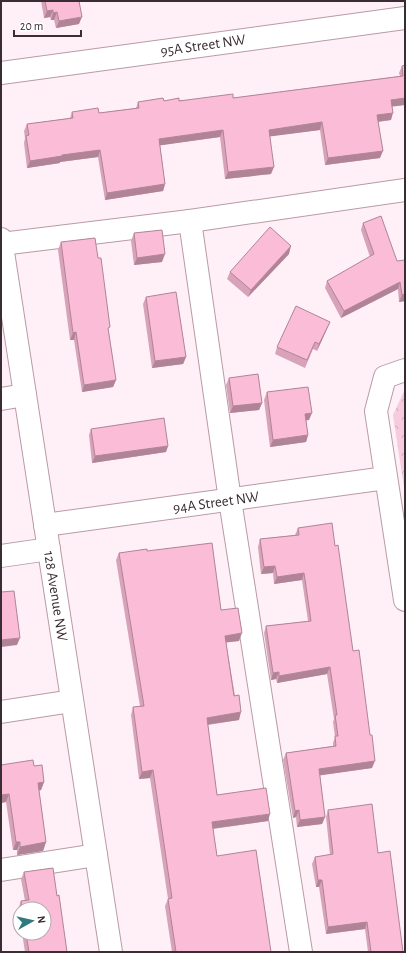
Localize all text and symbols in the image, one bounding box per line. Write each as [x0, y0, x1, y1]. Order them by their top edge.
scale bar [14, 12, 81, 38]
text: 20 m [20, 20, 43, 32]
street label: 95A Street NW [160, 32, 247, 59]
street label: 94A Street NW [172, 489, 261, 516]
street label: 128 Avenue NW [41, 550, 70, 643]
north arrow [12, 901, 52, 941]
text: N [35, 915, 47, 924]

